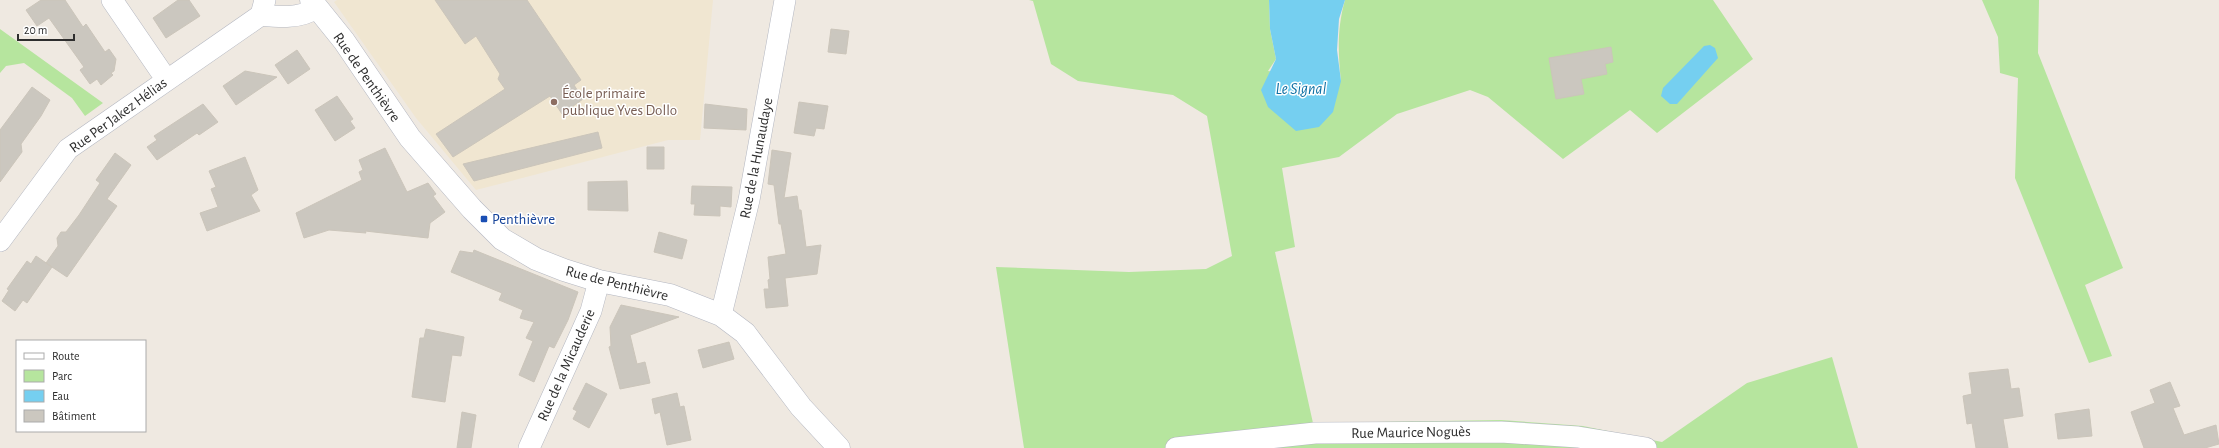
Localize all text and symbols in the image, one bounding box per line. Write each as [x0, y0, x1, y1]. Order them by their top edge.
scale bar [18, 16, 74, 42]
text: 20 m [24, 24, 47, 36]
street label: Rue de Penthièvre [330, 30, 403, 125]
street label: Rue Per Jakez Hélias [67, 75, 170, 156]
water label: Le Signal [1276, 81, 1326, 97]
place label: École primaire publique Yves Dollo [562, 84, 677, 118]
street label: Rue de la Hunaudaye [737, 96, 776, 220]
marker: École primaire publique Yves Dollo [549, 97, 559, 107]
place label: Penthièvre [492, 212, 555, 227]
marker: Penthièvre [479, 214, 489, 224]
street label: Rue de Penthièvre [564, 263, 670, 304]
street label: Rue de la Micauderie [535, 307, 598, 424]
legend [16, 340, 146, 432]
text: Route [52, 350, 79, 362]
text: Parc [52, 370, 72, 382]
text: Eau [52, 390, 69, 402]
text: Bâtiment [52, 410, 96, 422]
street label: Rue Maurice Noguès [1351, 424, 1471, 441]

